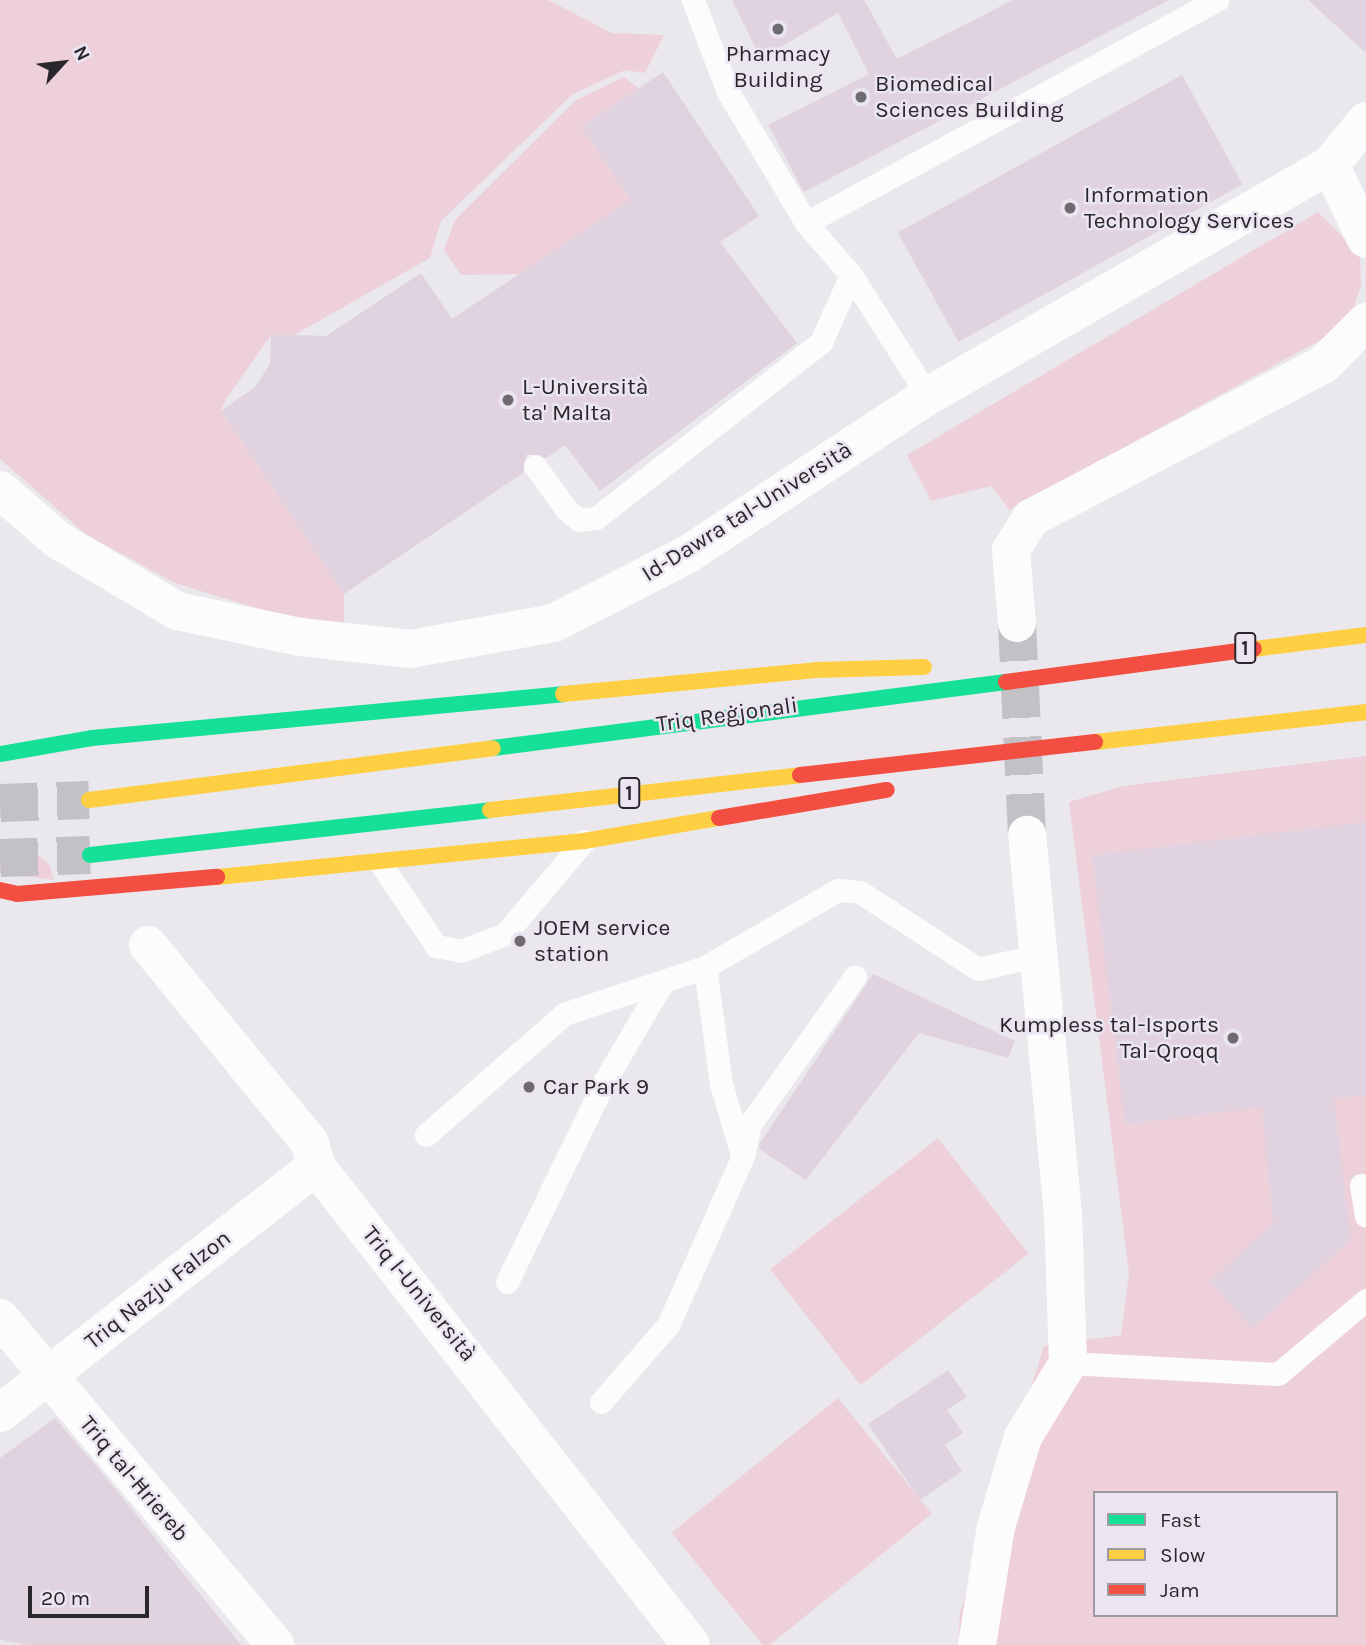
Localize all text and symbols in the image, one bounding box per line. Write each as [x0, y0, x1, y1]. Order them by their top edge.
marker: Pharmacy Building [770, 21, 786, 37]
north arrow [28, 28, 98, 98]
place label: Pharmacy Building [726, 40, 830, 94]
text: N [69, 42, 95, 65]
place label: Biomedical Sciences Building [875, 70, 1063, 124]
marker: Biomedical Sciences Building [853, 89, 869, 105]
place label: Information Technology Services [1084, 181, 1295, 235]
marker: Information Technology Services [1062, 200, 1078, 216]
place label: L-Università ta' Malta [522, 373, 648, 427]
marker: L-Università ta' Malta [500, 392, 516, 408]
street label: Id-Dawra tal-Università [637, 436, 857, 588]
road number: 1 [1233, 630, 1257, 666]
street label: Triq Reġjonali [655, 691, 799, 739]
road number: 1 [617, 776, 641, 810]
place label: JOEM service station [534, 914, 670, 968]
marker: JOEM service station [512, 933, 528, 949]
place label: Kumpless tal-Isports Tal-Qroqq [999, 1011, 1219, 1065]
marker: Kumpless tal-Isports Tal-Qroqq [1225, 1030, 1241, 1046]
place label: Car Park 9 [543, 1073, 649, 1101]
marker: Car Park 9 [521, 1079, 537, 1095]
street label: Triq l-Università [356, 1221, 482, 1367]
street label: Triq Nazju Falzon [79, 1224, 237, 1356]
street label: Triq tal-Ħriereb [73, 1410, 195, 1548]
legend [1093, 1491, 1338, 1617]
text: Fast [1160, 1508, 1201, 1532]
text: Slow [1160, 1543, 1205, 1567]
scale bar [32, 1572, 152, 1616]
text: Jam [1160, 1578, 1200, 1602]
text: 20 m [41, 1586, 90, 1610]

